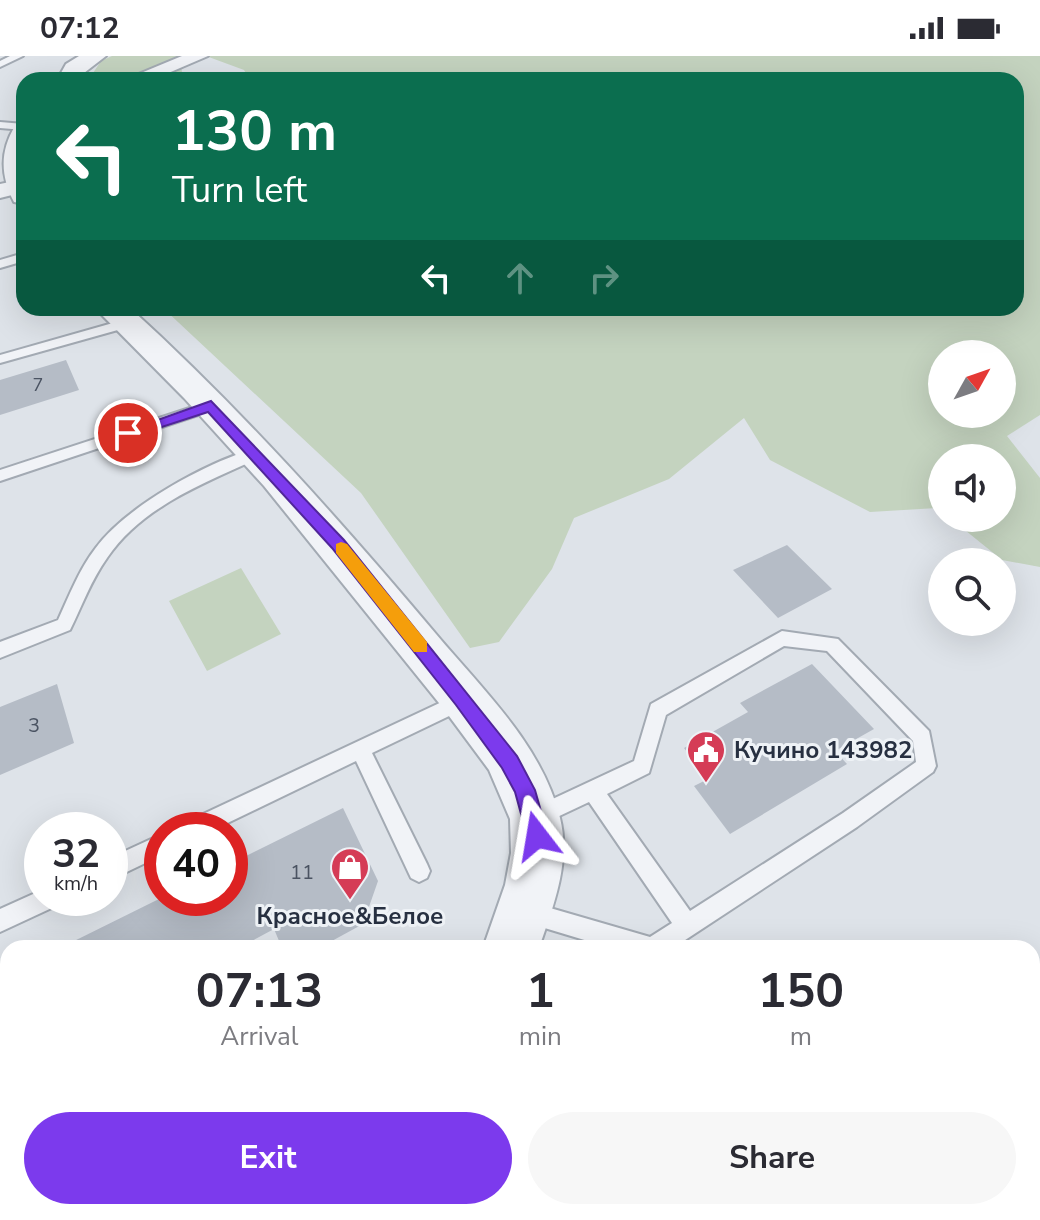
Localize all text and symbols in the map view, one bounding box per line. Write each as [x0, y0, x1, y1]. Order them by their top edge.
text: 07:12 [40, 8, 119, 49]
text: 130 m [172, 93, 337, 170]
icon: left [40, 104, 144, 208]
text: Turn left [172, 166, 307, 215]
icon: left [414, 256, 458, 300]
icon: ahead [498, 256, 542, 300]
icon: right [582, 256, 626, 300]
north arrow [928, 340, 1016, 428]
map controls [928, 340, 1016, 636]
house number: 7 [33, 373, 43, 397]
pin [94, 399, 162, 467]
icon: arrive [106, 411, 150, 455]
button: sound [928, 444, 1016, 532]
button: search [928, 548, 1016, 636]
house number: 3 [28, 712, 40, 739]
public building icon: Кучино 143982 [685, 729, 727, 784]
place label: Кучино 143982 [734, 734, 912, 766]
position arrow [495, 794, 579, 878]
speed limit sign: 40 [144, 812, 248, 916]
text: 32 [52, 827, 100, 881]
shop icon: Красное&Белое [329, 846, 371, 901]
house number: 11 [290, 859, 314, 886]
text: km/h [54, 870, 98, 897]
place label: Красное&Белое [257, 900, 443, 932]
text: 07:13 [196, 958, 323, 1024]
text: 1 [526, 958, 555, 1024]
text: 150 [758, 958, 844, 1024]
text: Arrival [220, 1019, 299, 1054]
text: min [519, 1019, 562, 1054]
text: m [790, 1019, 812, 1054]
button: Exit [24, 1112, 512, 1204]
button: Share [528, 1112, 1016, 1204]

